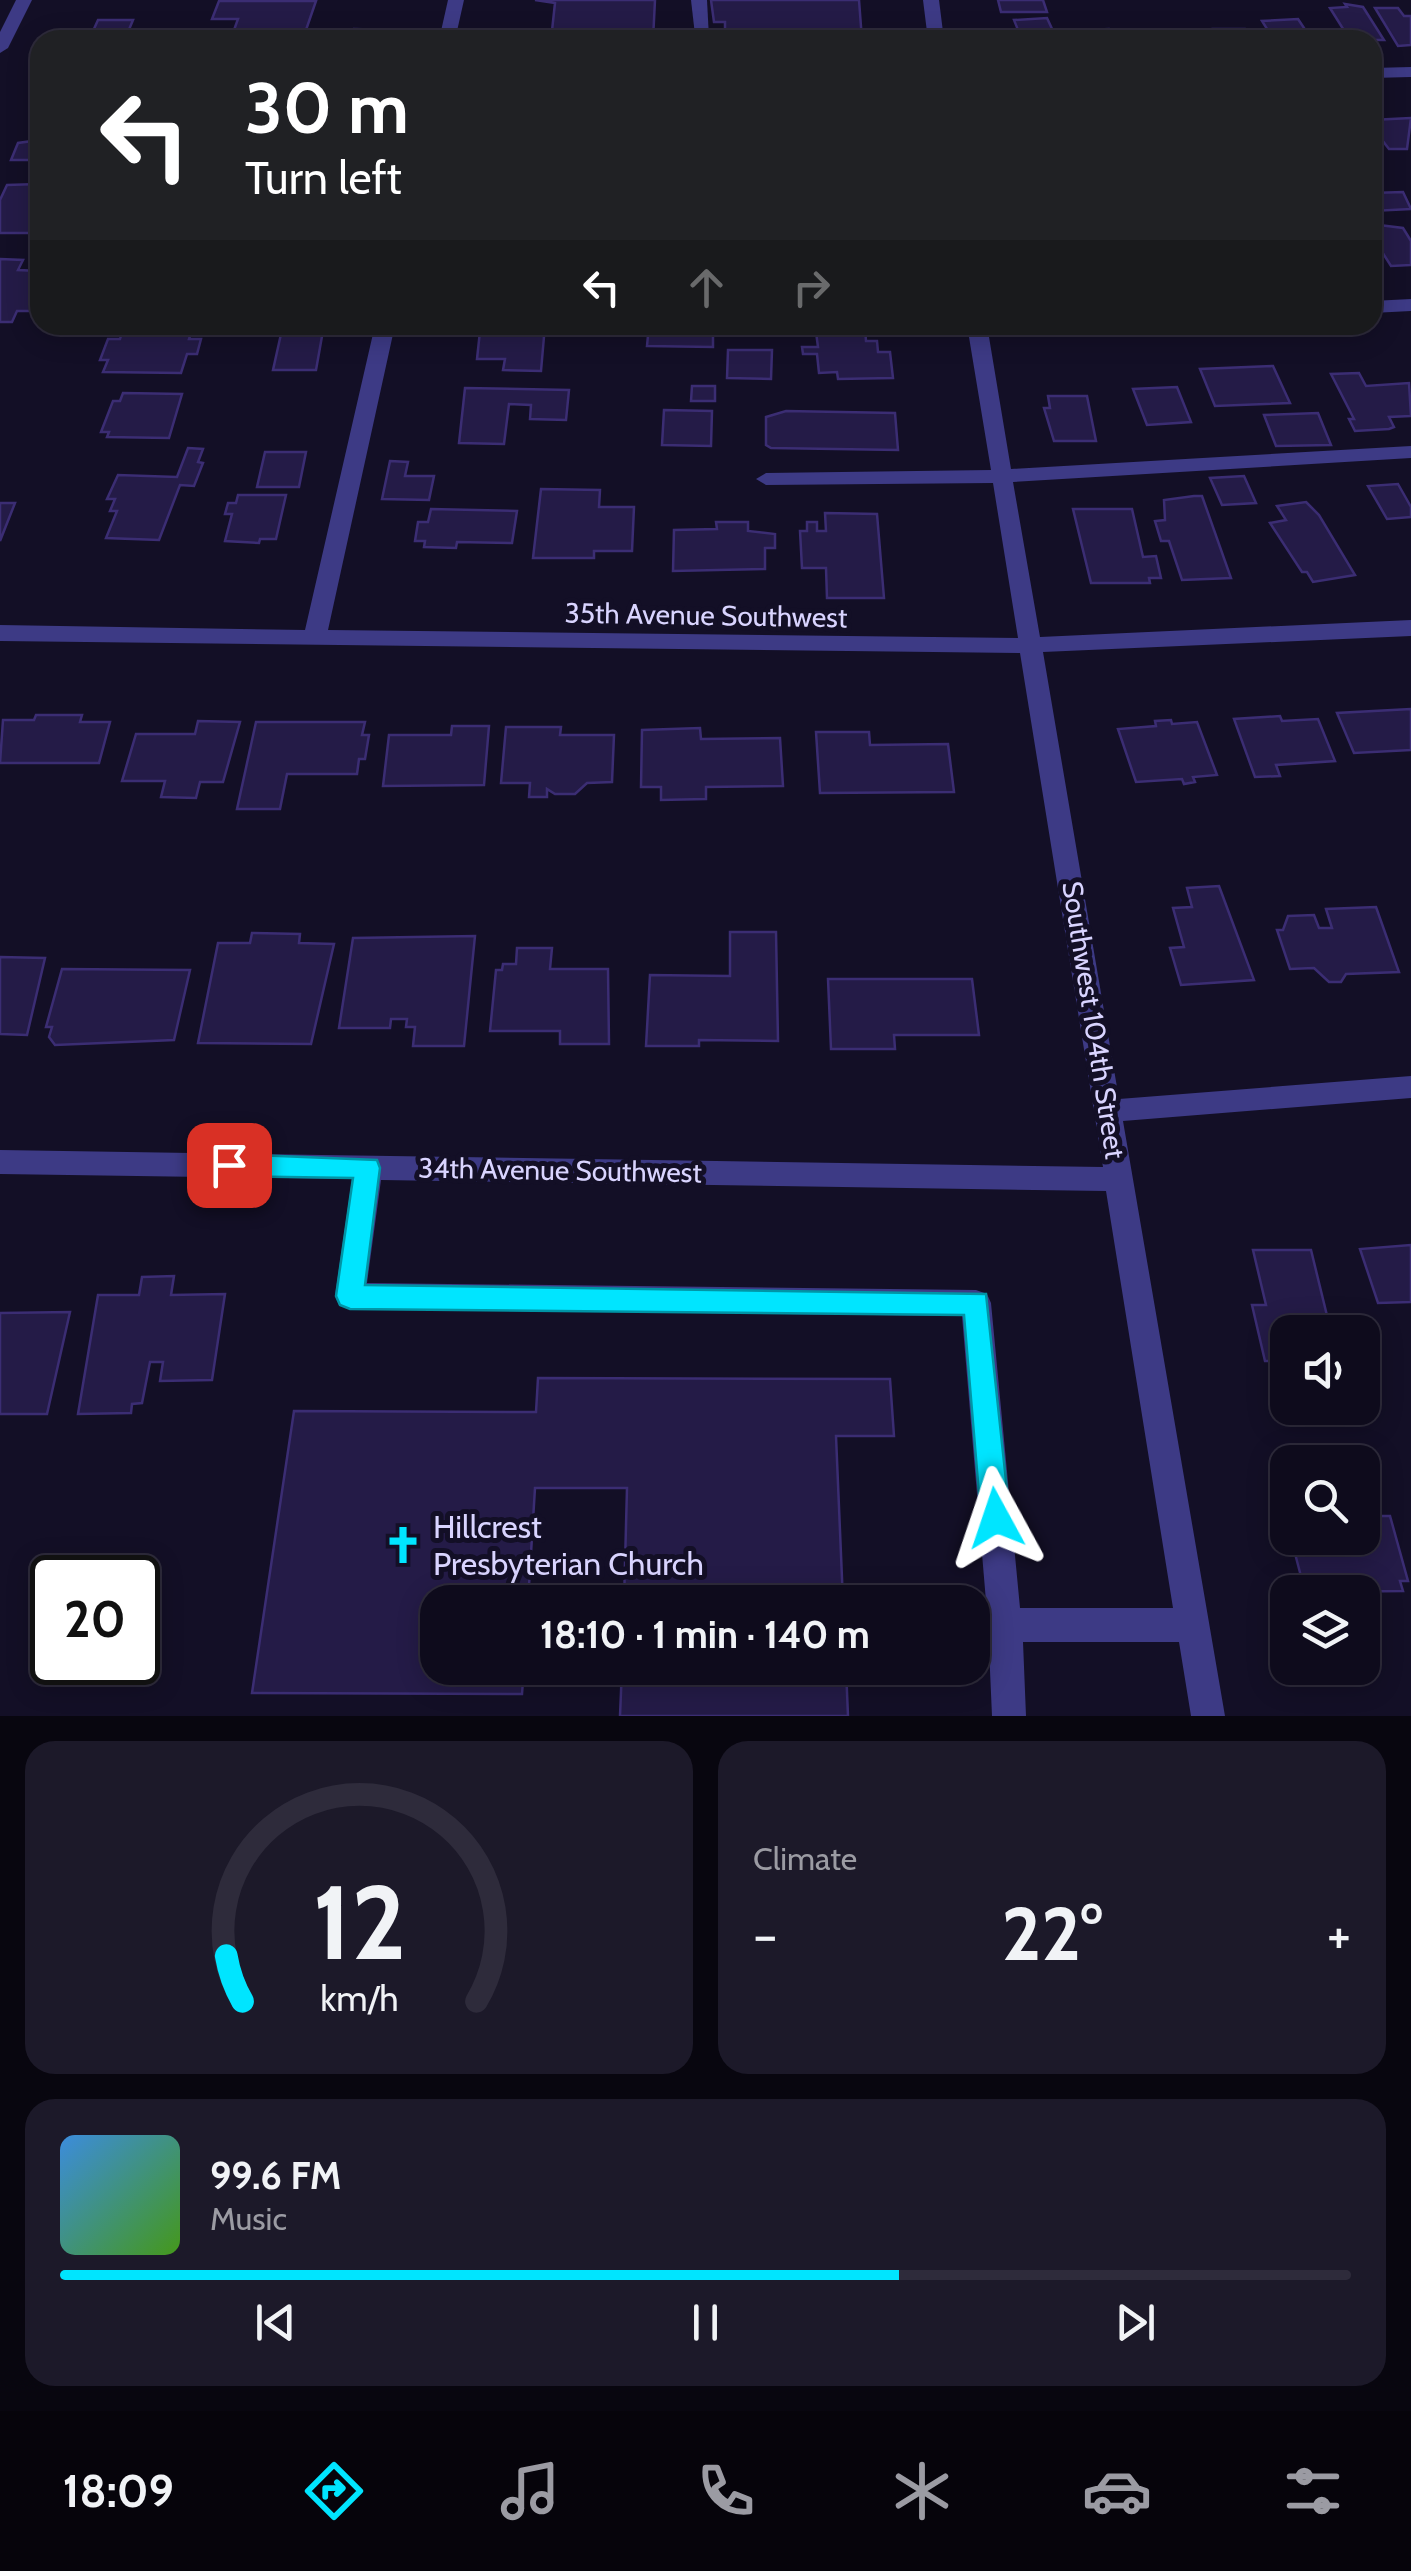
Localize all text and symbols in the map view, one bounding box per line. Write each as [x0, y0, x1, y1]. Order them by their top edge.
text: 30 m [245, 65, 409, 151]
icon: left [80, 70, 210, 200]
text: Turn left [245, 151, 402, 205]
icon: left [574, 260, 629, 315]
icon: ahead [679, 260, 734, 315]
icon: right [784, 260, 839, 315]
street label: 35th Avenue Southwest [564, 596, 848, 634]
street label: Southwest 104th Street [1055, 879, 1133, 1161]
pin [187, 1123, 272, 1208]
icon: arrive [202, 1138, 257, 1193]
street label: 34th Avenue Southwest [418, 1151, 702, 1189]
map controls [1270, 1315, 1380, 1685]
button: sound [1270, 1315, 1380, 1425]
button: search [1270, 1445, 1380, 1555]
position arrow [944, 1466, 1048, 1570]
place label: Hillcrest Presbyterian Church [433, 1507, 704, 1583]
church icon: Hillcrest Presbyterian Church [382, 1524, 424, 1566]
speed limit sign: 20 [30, 1555, 160, 1685]
button: layers [1270, 1575, 1380, 1685]
text: 18:10 · 1 min · 140 m [540, 1611, 870, 1658]
text: Climate [753, 1839, 857, 1878]
text: 12 [312, 1859, 406, 1985]
text: 22° [1001, 1888, 1103, 1979]
text: − [753, 1901, 777, 1968]
text: + [1327, 1901, 1351, 1968]
text: km/h [320, 1977, 398, 2020]
text: 99.6 FM [210, 2152, 341, 2199]
text: Music [210, 2199, 287, 2238]
icon: previous [248, 2295, 303, 2350]
icon: pause [678, 2295, 733, 2350]
icon: next [1108, 2295, 1163, 2350]
icon: directions [299, 2456, 369, 2526]
icon: music [495, 2456, 565, 2526]
icon: phone [691, 2456, 761, 2526]
icon: climate [887, 2456, 957, 2526]
icon: car [1082, 2456, 1152, 2526]
icon: filters [1278, 2456, 1348, 2526]
text: 18:09 [63, 2464, 174, 2518]

